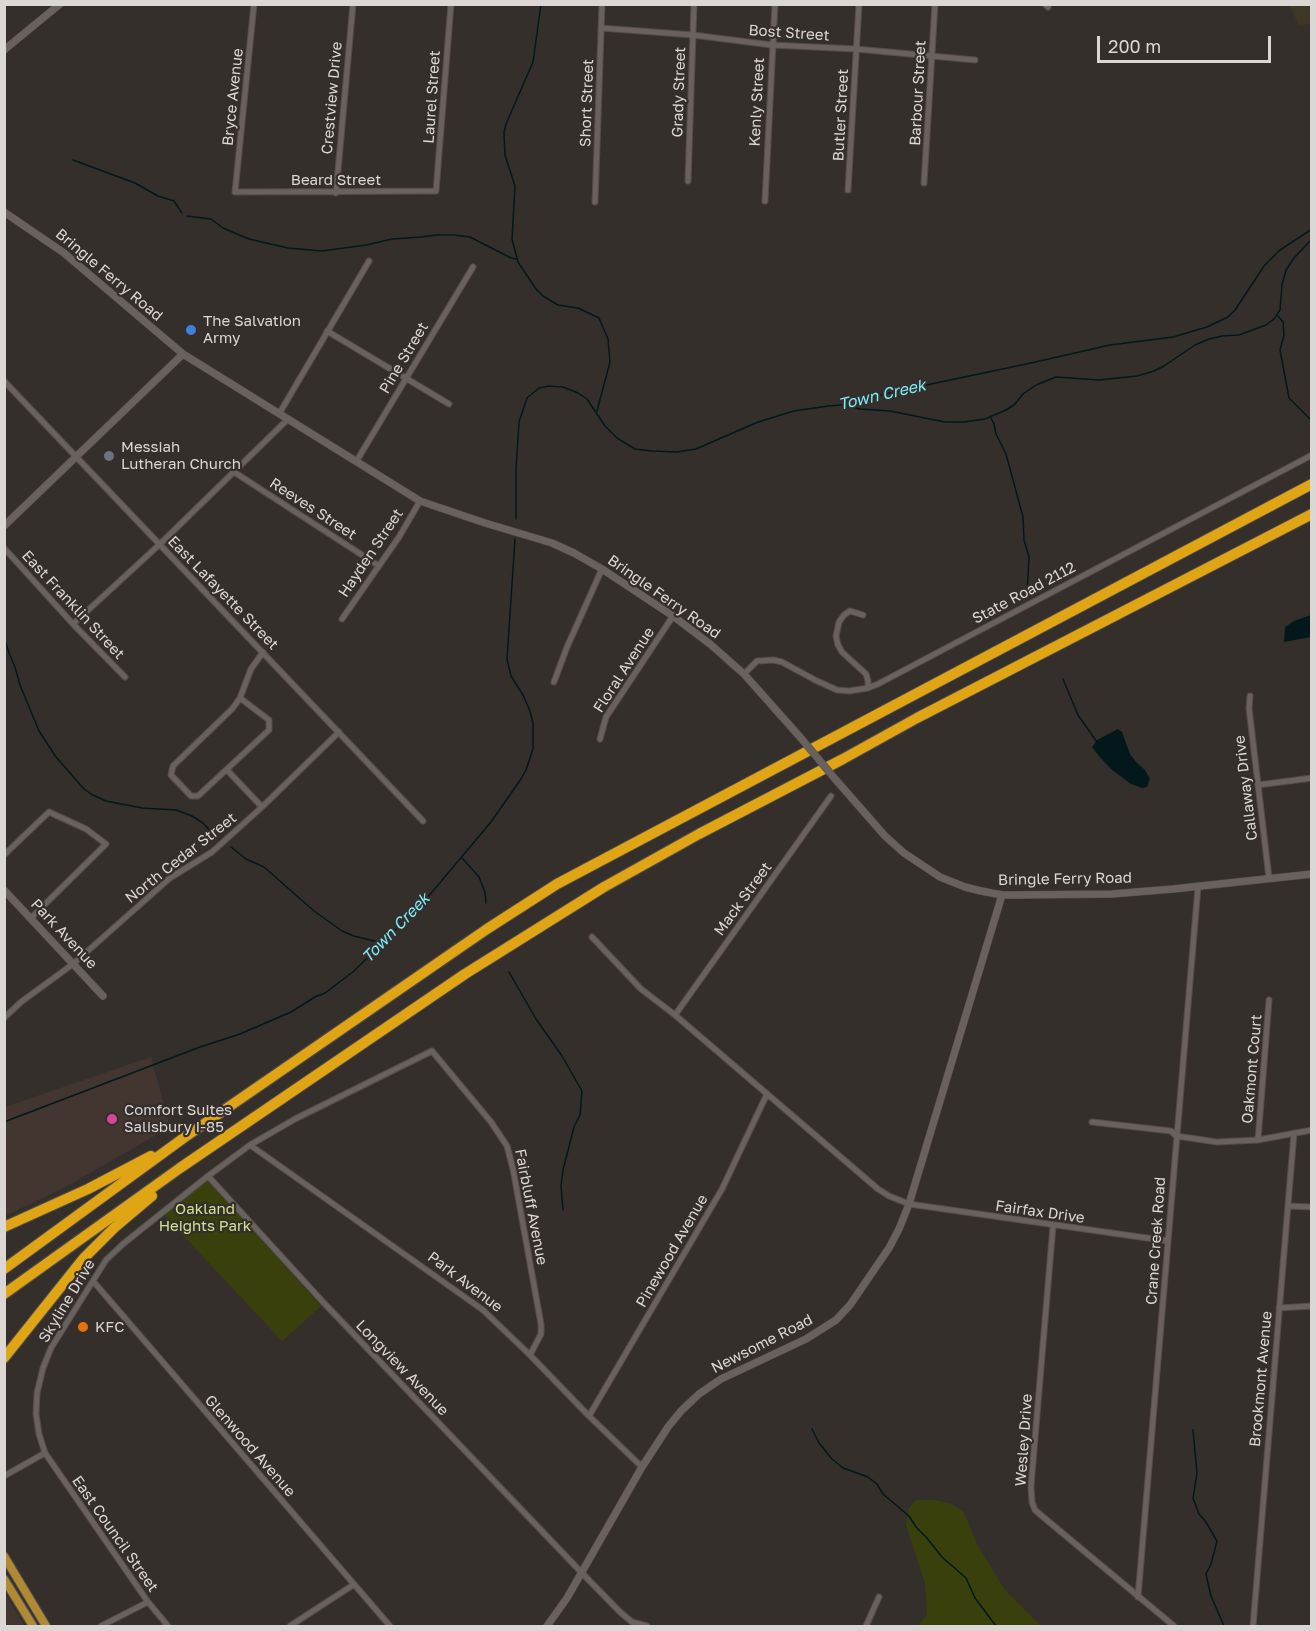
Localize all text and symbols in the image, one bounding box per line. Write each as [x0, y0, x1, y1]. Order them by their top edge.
street label: Bost Street [748, 21, 830, 45]
scale bar [1100, 24, 1274, 62]
text: 200 m [1108, 35, 1161, 57]
street label: Barbour Street [906, 40, 930, 146]
street label: Crestview Drive [318, 41, 346, 155]
street label: Grady Street [668, 46, 690, 138]
street label: Bryce Avenue [219, 47, 247, 147]
street label: Laurel Street [420, 50, 444, 144]
street label: Kenly Street [746, 57, 768, 147]
street label: Short Street [576, 59, 598, 147]
street label: Butler Street [830, 68, 852, 162]
street label: Beard Street [291, 171, 381, 189]
street label: Bringle Ferry Road [52, 225, 166, 325]
place label: The Salvation Army [203, 312, 301, 347]
street label: Pine Street [376, 319, 432, 397]
marker: The Salvation Army [184, 323, 198, 337]
water label: Town Creek [836, 376, 928, 414]
place label: Messiah Lutheran Church [121, 438, 241, 473]
marker: Messiah Lutheran Church [102, 449, 116, 463]
street label: Reeves Street [266, 474, 360, 544]
street label: Hayden Street [335, 505, 407, 601]
street label: East Lafayette Street [164, 532, 282, 654]
street label: East Franklin Street [18, 547, 128, 663]
street label: Bringle Ferry Road [604, 551, 724, 643]
street label: State Road 2112 [969, 558, 1079, 628]
street label: Floral Avenue [590, 624, 658, 716]
street label: Callaway Drive [1231, 734, 1261, 842]
street label: North Cedar Street [122, 809, 240, 907]
street label: Mack Street [710, 859, 776, 939]
street label: Bringle Ferry Road [998, 869, 1132, 889]
water label: Town Creek [358, 889, 434, 967]
street label: Park Avenue [27, 895, 101, 973]
street label: Oakmont Court [1238, 1014, 1266, 1124]
place label: Comfort Suites Salisbury I-85 [124, 1101, 232, 1136]
marker: Comfort Suites Salisbury I-85 [105, 1112, 119, 1126]
street label: Fairbluff Avenue [511, 1147, 551, 1267]
street label: Crane Creek Road [1143, 1176, 1169, 1306]
street label: Pinewood Avenue [632, 1191, 712, 1311]
street label: Fairfax Drive [994, 1197, 1086, 1227]
park label: Oakland Heights Park [159, 1200, 251, 1235]
street label: Park Avenue [424, 1248, 506, 1316]
street label: Skyline Drive [35, 1256, 99, 1346]
street label: Brookmont Avenue [1246, 1310, 1276, 1448]
street label: Newsome Road [708, 1311, 816, 1377]
street label: Longview Avenue [352, 1317, 452, 1419]
place label: KFC [95, 1318, 124, 1336]
marker: KFC [76, 1320, 90, 1334]
street label: Glenwood Avenue [201, 1391, 299, 1501]
street label: Wesley Drive [1012, 1393, 1036, 1487]
street label: East Council Street [68, 1472, 162, 1596]

